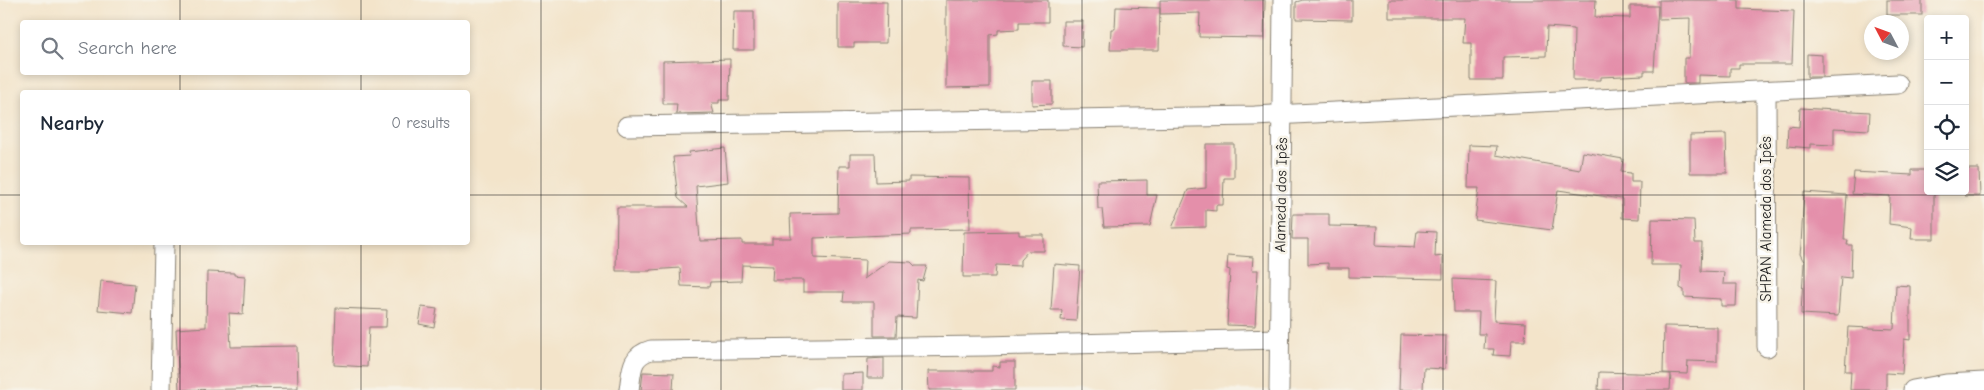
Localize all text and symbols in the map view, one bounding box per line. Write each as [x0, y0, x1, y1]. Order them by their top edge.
north arrow [1864, 15, 1909, 60]
map controls [1924, 15, 1969, 195]
button: + [1924, 15, 1969, 60]
search box [20, 20, 470, 75]
icon: search [38, 34, 66, 62]
text: Search here [78, 37, 177, 59]
button: − [1924, 60, 1969, 105]
button: locate [1924, 105, 1969, 150]
text: Nearby [40, 111, 104, 135]
text: 0 results [391, 114, 450, 132]
street label: SHPAN Alameda dos Ipês [1757, 136, 1775, 302]
street label: Alameda dos Ipês [1271, 137, 1291, 253]
button: layers [1924, 150, 1969, 195]

